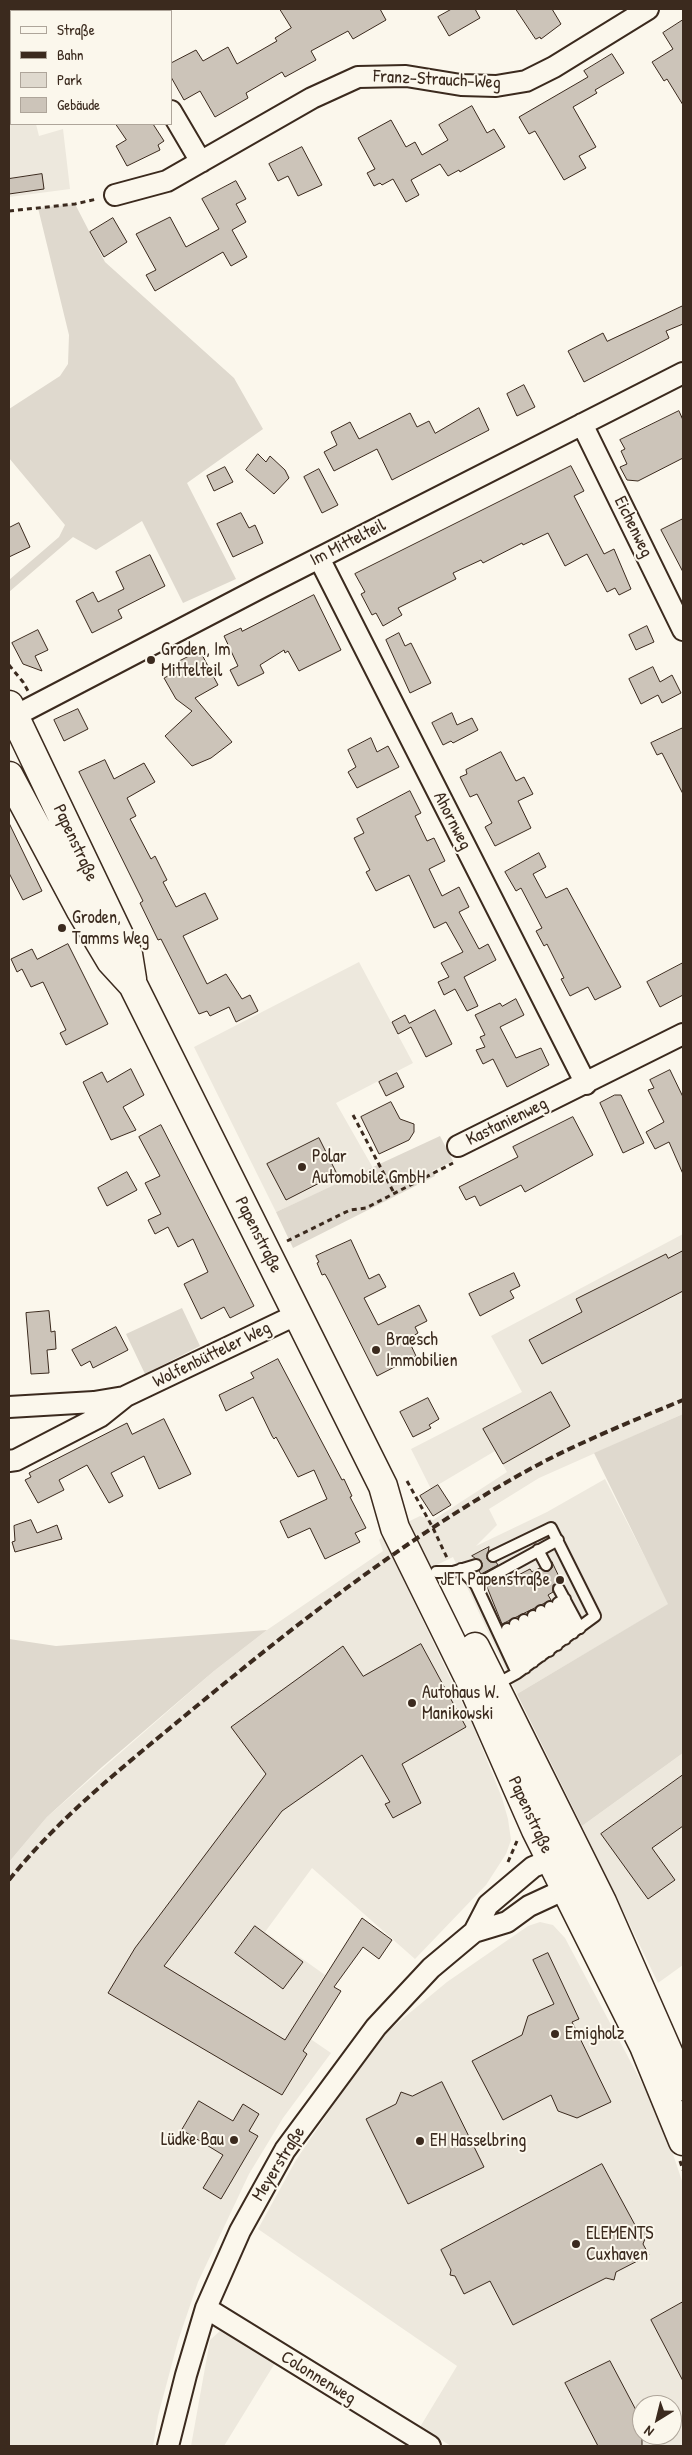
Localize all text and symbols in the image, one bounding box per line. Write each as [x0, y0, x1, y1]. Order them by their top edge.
legend [10, 10, 172, 125]
text: Straße [57, 19, 95, 40]
text: Bahn [57, 44, 84, 65]
street label: Franz-Strauch-Weg [373, 66, 501, 94]
text: Park [57, 69, 82, 90]
text: Gebäude [57, 94, 100, 115]
street label: Eichenweg [609, 493, 657, 561]
street label: Im Mittelteil [307, 515, 389, 571]
place label: Groden, Im Mittelteil [161, 639, 230, 682]
marker: Groden, Im Mittelteil [145, 654, 157, 666]
street label: Ahornweg [428, 788, 476, 854]
street label: Papenstraße [48, 801, 102, 885]
place label: Groden, Tamms Weg [72, 907, 149, 950]
marker: Groden, Tamms Weg [56, 922, 68, 934]
street label: Kastanienweg [463, 1093, 551, 1151]
place label: Polar Automobile GmbH [312, 1146, 425, 1188]
marker: Polar Automobile GmbH [296, 1161, 308, 1173]
street label: Papenstraße [230, 1193, 286, 1277]
street label: Wolfenbütteler Weg [150, 1317, 274, 1393]
place label: Braesch Immobilien [386, 1329, 458, 1372]
marker: Braesch Immobilien [370, 1344, 382, 1356]
place label: JET Papenstraße [440, 1569, 550, 1591]
marker: JET Papenstraße [554, 1574, 566, 1586]
place label: Autohaus W. Manikowski [422, 1682, 499, 1725]
marker: Autohaus W. Manikowski [406, 1697, 418, 1709]
street label: Papenstraße [503, 1773, 557, 1857]
place label: Emigholz [565, 2023, 625, 2045]
marker: Emigholz [549, 2028, 561, 2040]
street label: Meyerstraße [248, 2123, 310, 2205]
place label: Lüdke Bau [161, 2129, 224, 2151]
place label: EH Hasselbring [430, 2130, 526, 2152]
marker: Lüdke Bau [228, 2134, 240, 2146]
marker: EH Hasselbring [414, 2135, 426, 2147]
place label: ELEMENTS Cuxhaven [586, 2223, 654, 2266]
marker: ELEMENTS Cuxhaven [570, 2238, 582, 2250]
street label: Colonnenweg [277, 2347, 359, 2409]
north arrow [632, 2395, 682, 2445]
text: N [640, 2422, 657, 2442]

